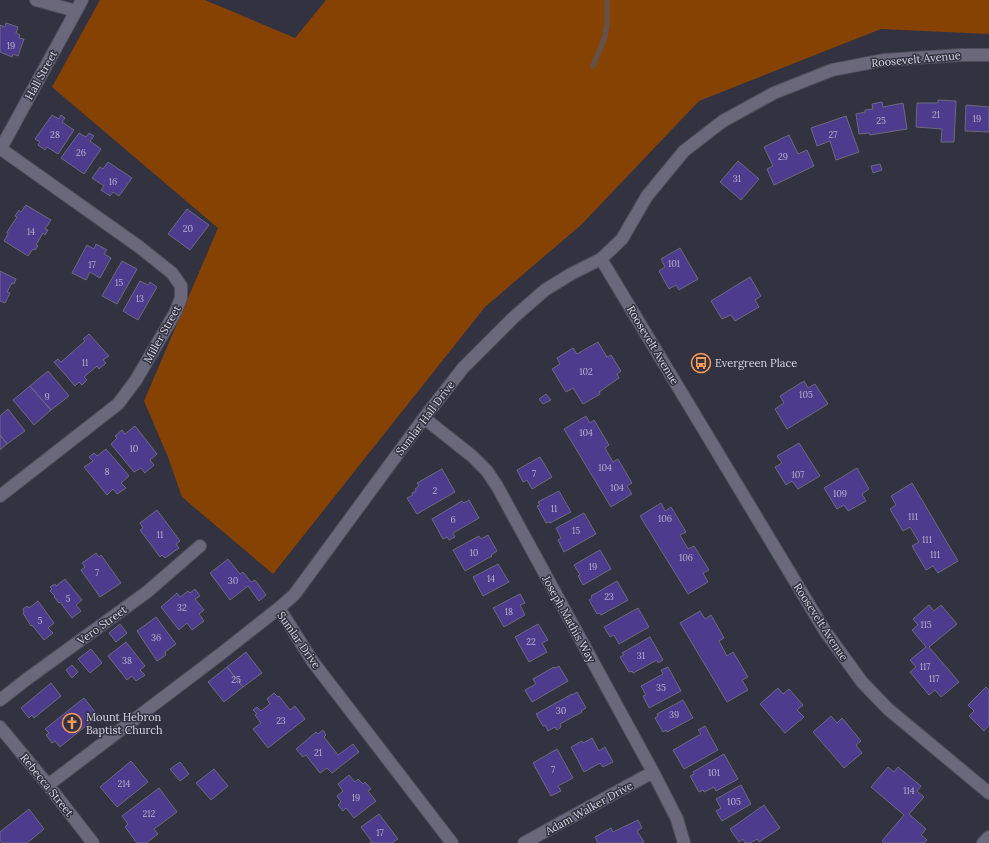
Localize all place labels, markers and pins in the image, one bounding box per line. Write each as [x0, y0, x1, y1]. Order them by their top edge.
bus stop icon: Evergreen Place [690, 352, 712, 374]
place label: Evergreen Place [715, 356, 797, 370]
place label: Mount Hebron Baptist Church [86, 710, 163, 737]
church icon: Mount Hebron Baptist Church [61, 712, 83, 734]

